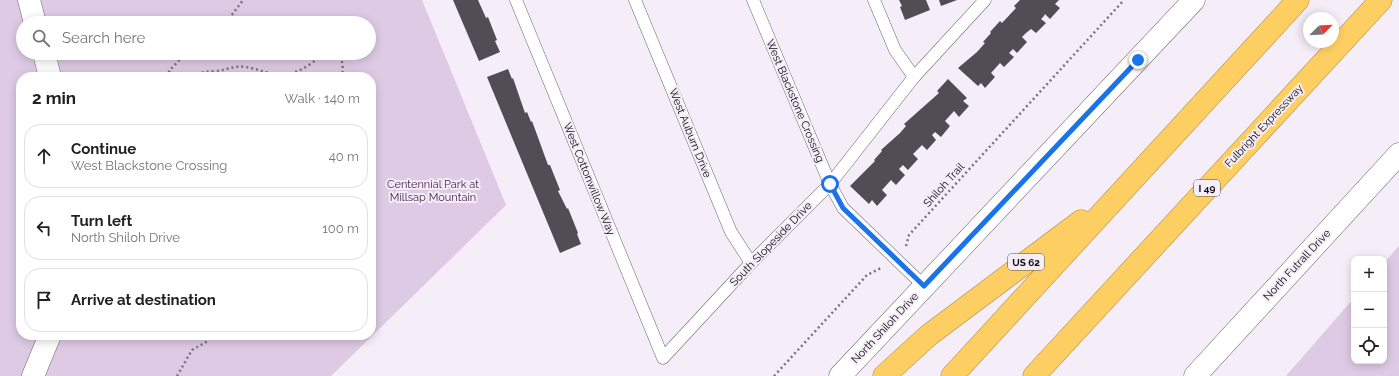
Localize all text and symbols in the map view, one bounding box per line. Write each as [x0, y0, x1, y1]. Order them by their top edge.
north arrow [1303, 12, 1339, 48]
search box [16, 16, 376, 60]
icon: search [30, 27, 52, 49]
text: Search here [62, 29, 145, 47]
street label: West Blackstone Crossing [763, 38, 827, 164]
route end [1129, 51, 1147, 69]
street label: Fulbright Expressway [1222, 82, 1306, 170]
street label: West Auburn Drive [666, 86, 714, 180]
text: 2 min [32, 88, 76, 108]
text: Walk · 140 m [285, 91, 360, 106]
street label: West Cottonwillow Way [560, 121, 618, 237]
text: Continue [71, 140, 136, 158]
icon: ahead [33, 145, 55, 167]
text: 40 m [329, 149, 359, 164]
text: West Blackstone Crossing [71, 158, 227, 173]
street label: Shiloh Trail [921, 160, 967, 210]
route start [821, 175, 839, 193]
park label: Centennial Park at Millsap Mountain [387, 178, 479, 204]
road number: I 49 [1194, 180, 1220, 196]
street label: South Slopeside Drive [727, 199, 815, 289]
text: Turn left [71, 212, 132, 230]
icon: left [33, 217, 55, 239]
text: 100 m [322, 221, 359, 236]
street label: North Futrall Drive [1261, 226, 1334, 303]
text: North Shiloh Drive [71, 230, 180, 245]
road number: US 62 [1008, 254, 1044, 270]
map controls [1351, 256, 1387, 364]
button: + [1351, 256, 1387, 292]
icon: arrive [33, 289, 55, 311]
street label: North Shiloh Drive [849, 289, 922, 366]
text: Arrive at destination [71, 291, 216, 309]
button: − [1351, 292, 1387, 328]
button: locate [1351, 328, 1387, 364]

